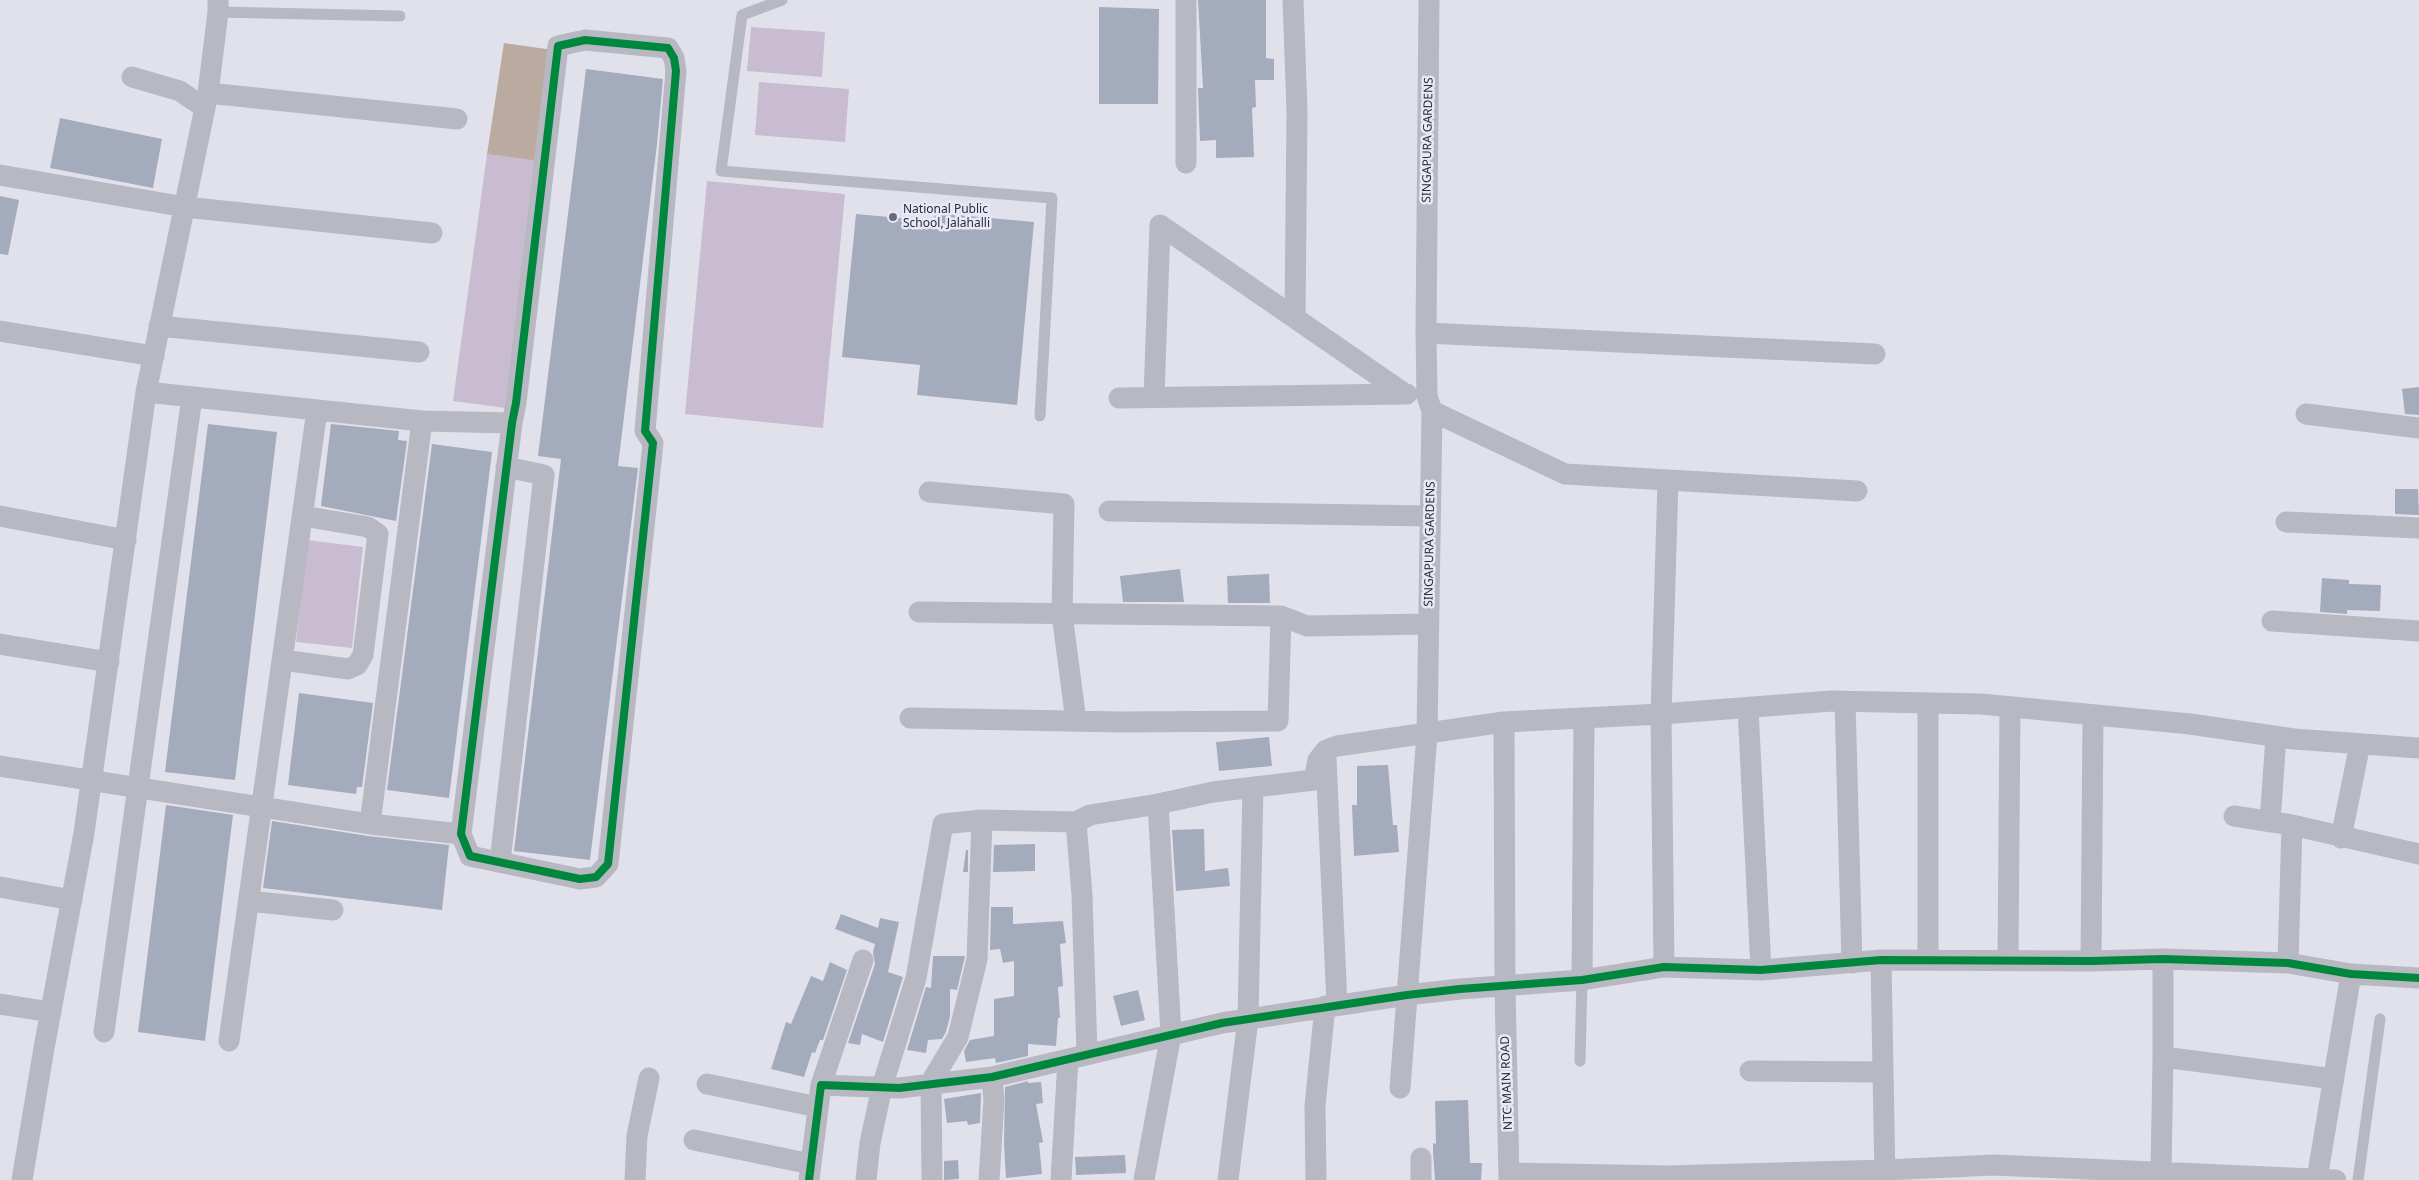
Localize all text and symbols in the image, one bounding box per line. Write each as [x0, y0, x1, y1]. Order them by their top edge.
street label: SINGAPURA GARDENS [1420, 77, 1436, 203]
place label: National Public School, Jalahalli [903, 203, 990, 231]
marker: National Public School, Jalahalli [887, 211, 899, 223]
street label: SINGAPURA GARDENS [1422, 481, 1438, 607]
street label: NTC MAIN ROAD [1498, 1036, 1516, 1130]

